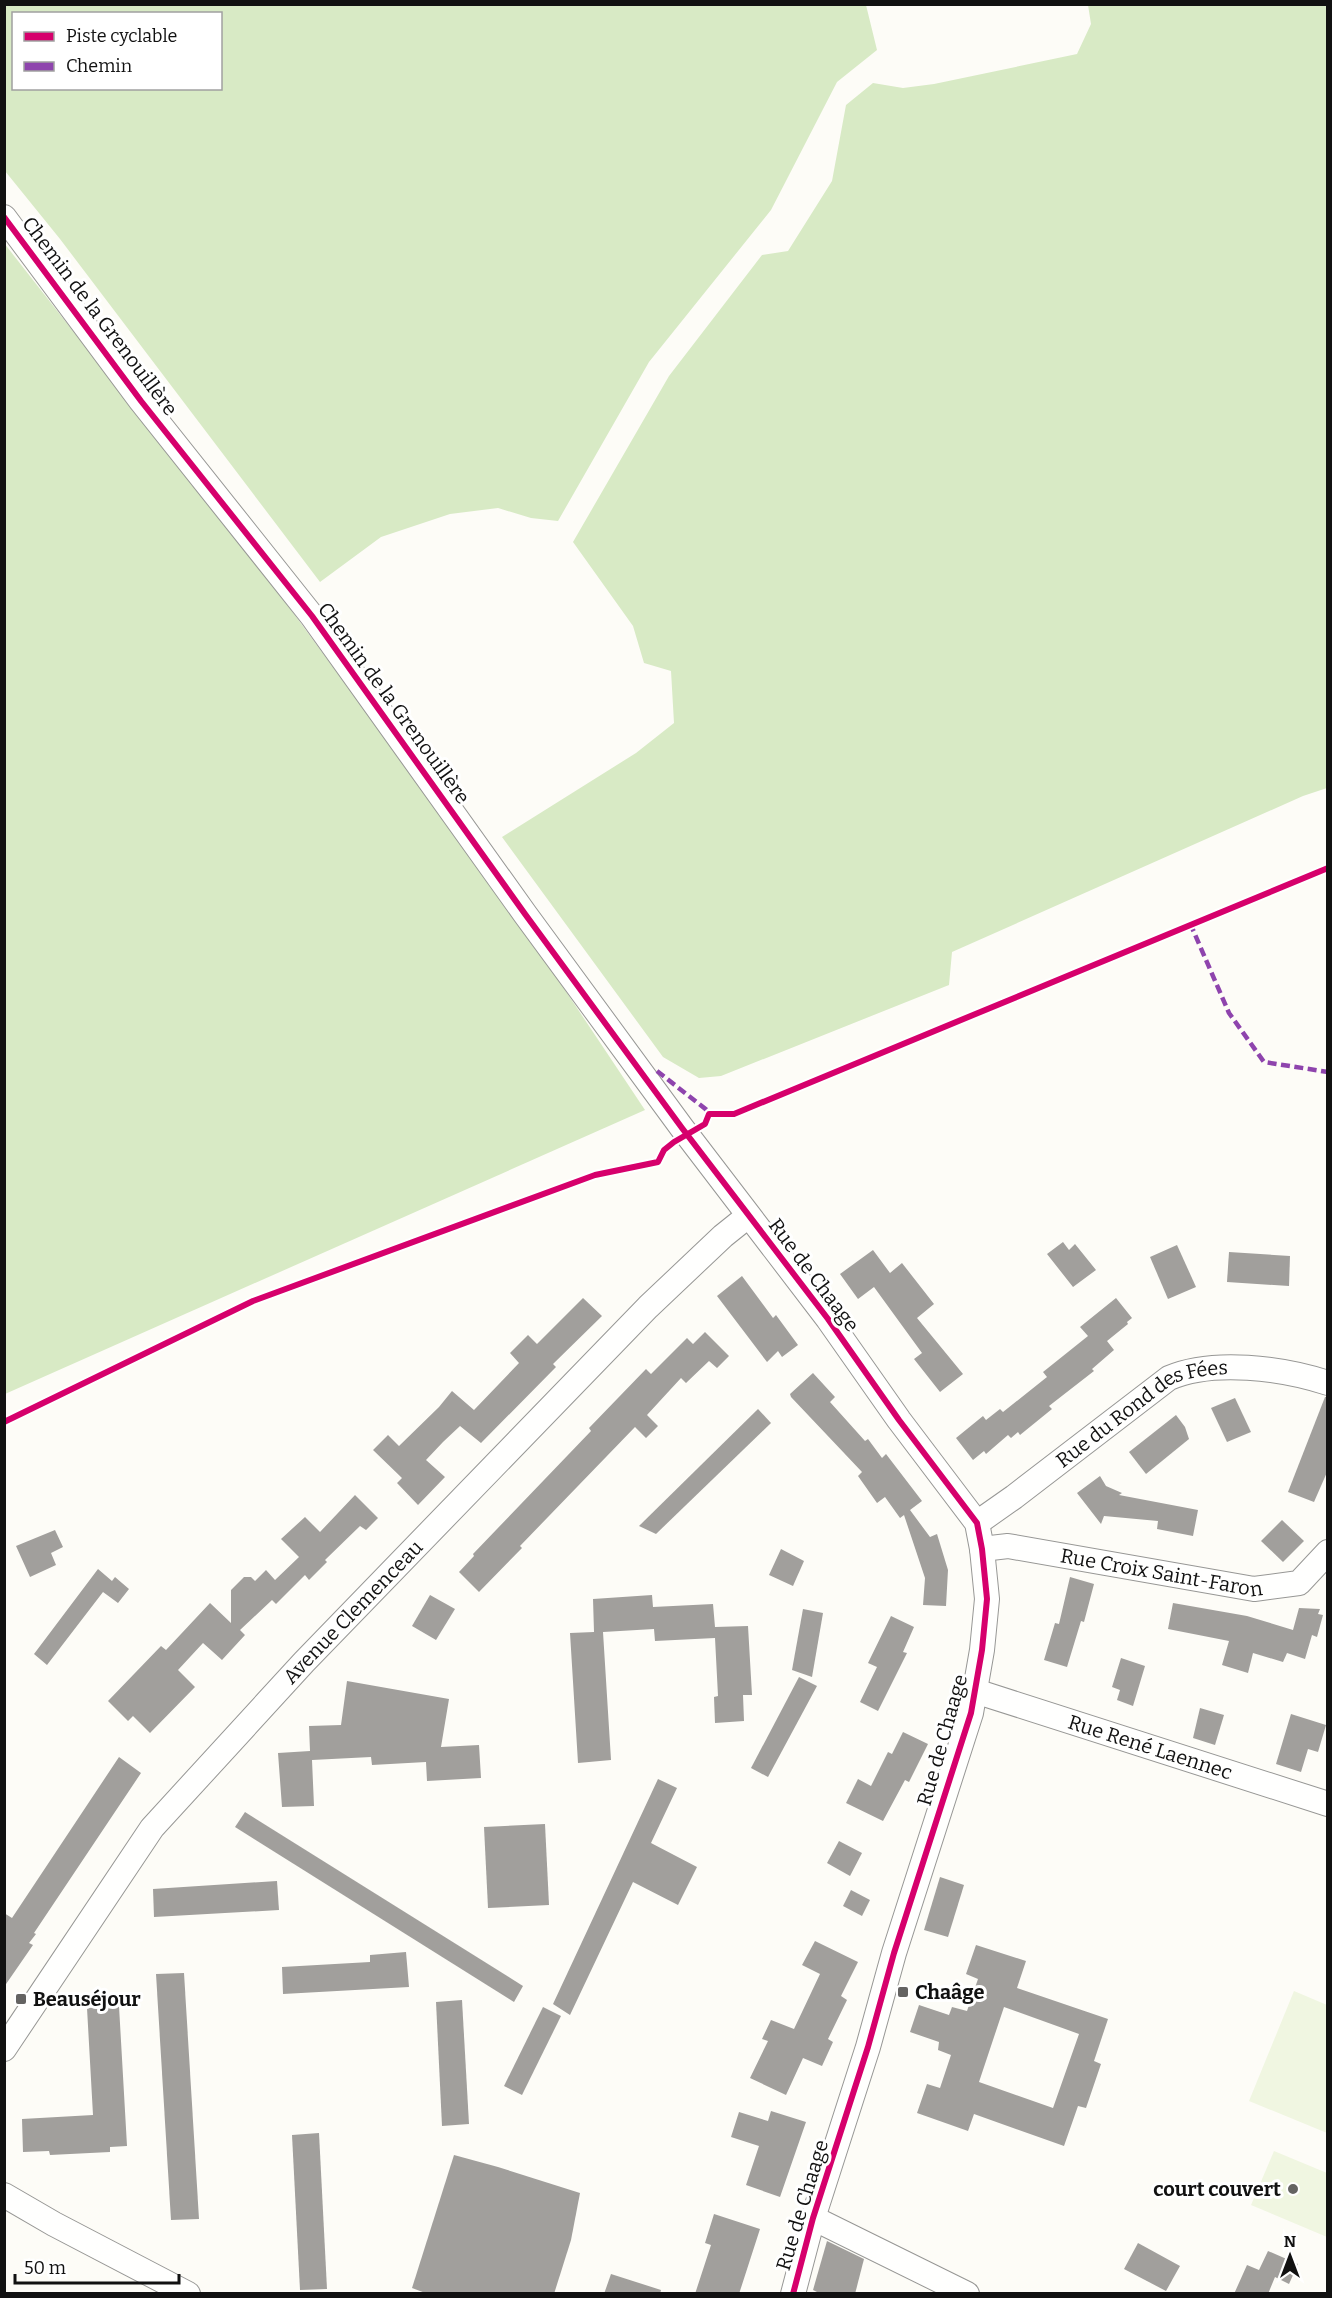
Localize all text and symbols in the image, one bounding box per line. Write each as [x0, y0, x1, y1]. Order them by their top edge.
legend [12, 12, 222, 90]
text: Piste cyclable [66, 25, 177, 47]
text: Chemin [66, 55, 133, 77]
street label: Chemin de la Grenouillère [17, 212, 183, 420]
street label: Chemin de la Grenouillère [313, 598, 475, 808]
street label: Rue de Chaage [764, 1214, 864, 1336]
street label: Rue du Rond des Fées [1051, 1355, 1228, 1472]
street label: Avenue Clemenceau [278, 1535, 428, 1689]
street label: Rue Croix Saint-Faron [1059, 1543, 1264, 1601]
street label: Rue de Chaage [912, 1672, 972, 1808]
street label: Rue René Laennec [1065, 1710, 1235, 1785]
place label: Chaâge [915, 1980, 984, 2004]
marker: Chaâge [896, 1985, 910, 1999]
place label: Beauséjour [33, 1987, 141, 2011]
marker: Beauséjour [14, 1992, 28, 2006]
street label: Rue de Chaage [771, 2137, 833, 2273]
place label: court couvert [1153, 2177, 1281, 2201]
marker: court couvert [1286, 2182, 1300, 2196]
north arrow [1260, 2226, 1320, 2286]
text: N [1284, 2232, 1296, 2251]
scale bar [15, 2247, 178, 2285]
text: 50 m [24, 2257, 66, 2279]

